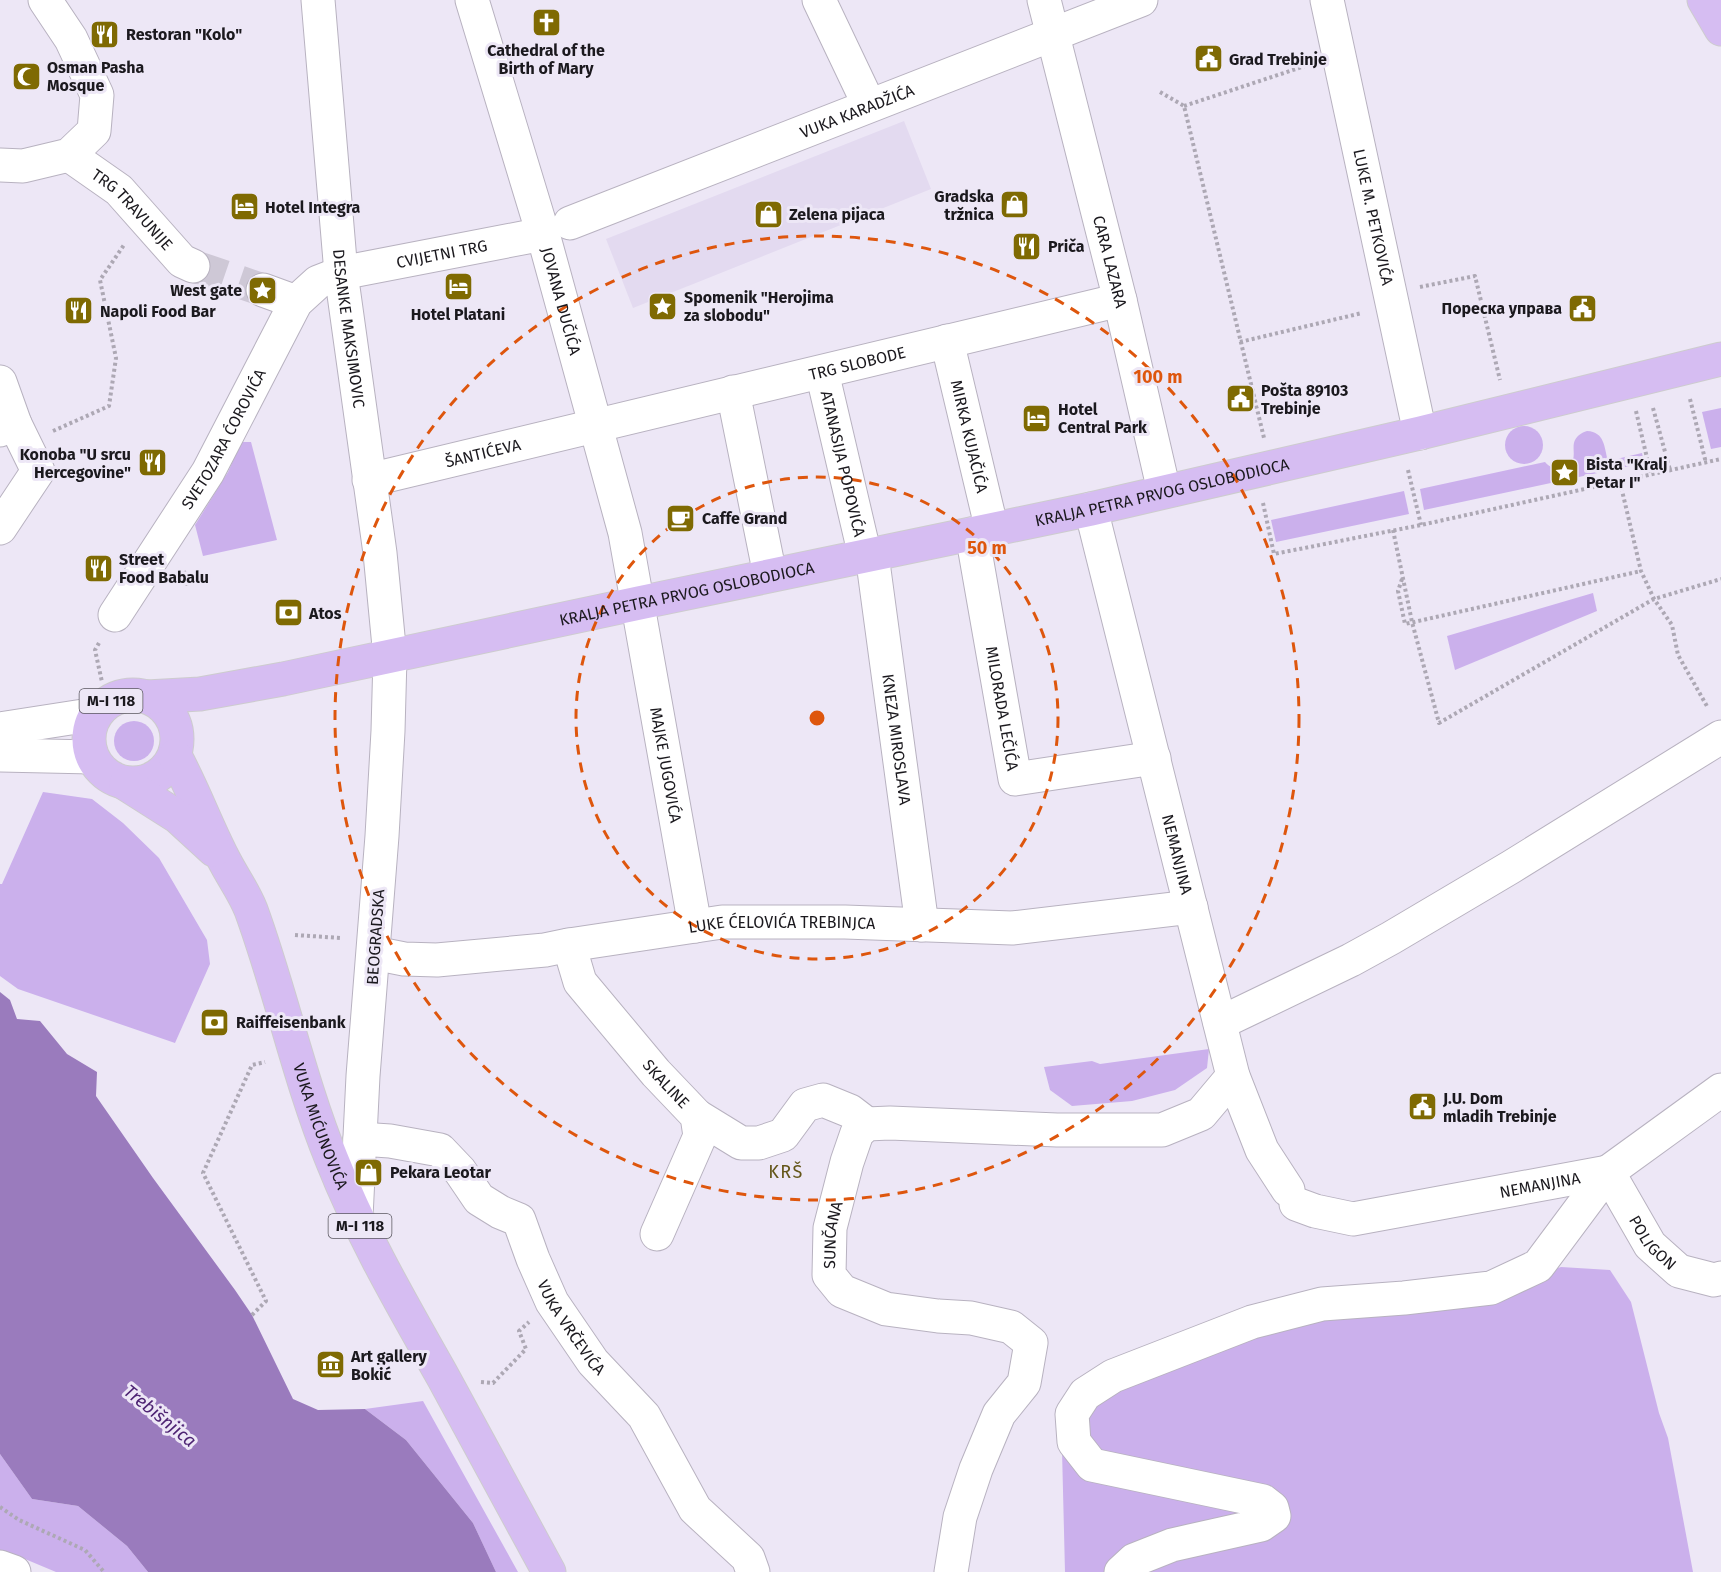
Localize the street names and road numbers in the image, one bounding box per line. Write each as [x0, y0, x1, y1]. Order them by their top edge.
street label: VUKA KARADŽIĆA [797, 80, 918, 142]
street label: LUKE M. PETKOVIĆA [1349, 147, 1397, 288]
street label: TRG TRAVUNIJE [88, 165, 177, 254]
street label: CARA LAZARA [1089, 214, 1131, 311]
street label: CVIJETNI TRG [395, 236, 489, 272]
street label: JOVANA DUČIĆA [537, 245, 585, 358]
street label: DESANKE MAKSIMOVIC [329, 248, 369, 409]
street label: TRG SLOBODE [807, 343, 908, 384]
street label: SVETOZARA ĆOROVIĆA [178, 365, 270, 513]
street label: MIRKA KUJAČIĆA [947, 378, 992, 496]
street label: ATANASIJA POPOVIĆA [817, 389, 869, 539]
street label: ŠANTIĆEVA [443, 435, 523, 471]
street label: KRALJA PETRA PRVOG OSLOBODIOCA [1033, 454, 1292, 530]
street label: KRALJA PETRA PRVOG OSLOBODIOCA [558, 558, 817, 630]
street label: MILORADA LEČIĆA [982, 645, 1023, 773]
street label: KNEZA MIROSLAVA [878, 673, 915, 807]
road number: M-I 118 [80, 689, 142, 713]
street label: MAJKE JUGOVIĆA [646, 706, 686, 825]
street label: NEMANJINA [1158, 812, 1196, 897]
street label: BEOGRADSKA [363, 888, 388, 985]
street label: LUKE ĆELOVIĆA TREBINJCA [687, 912, 876, 937]
street label: SKALINE [639, 1056, 693, 1112]
street label: VUKA MIĆUNOVIĆA [289, 1061, 352, 1193]
street label: NEMANJINA [1498, 1168, 1583, 1202]
street label: SUNČANA [820, 1198, 847, 1269]
street label: POLIGON [1625, 1212, 1680, 1274]
road number: M-I 118 [328, 1214, 392, 1238]
street label: VUKA VRČEVIĆA [533, 1277, 610, 1380]

